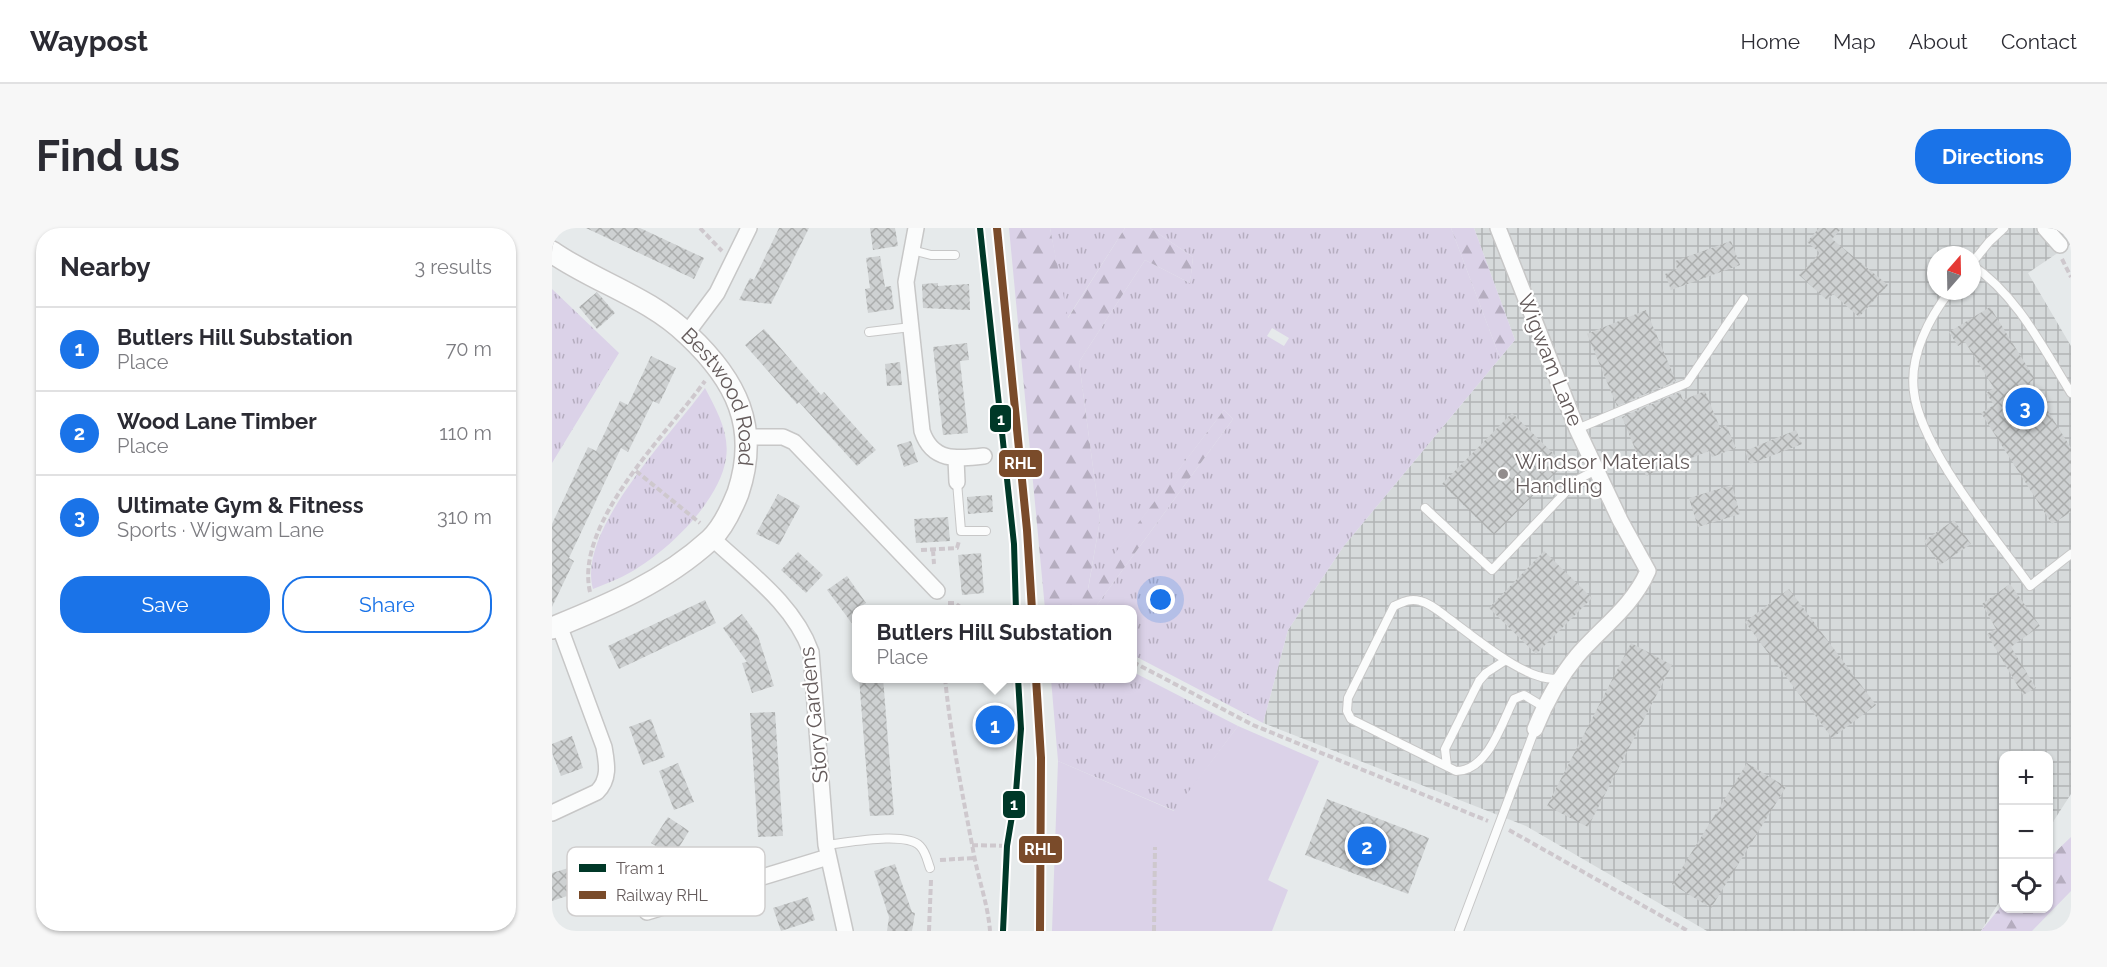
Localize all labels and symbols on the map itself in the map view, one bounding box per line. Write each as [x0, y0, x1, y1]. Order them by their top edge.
north arrow [1927, 246, 1981, 300]
street label: Wigwam Lane [1513, 290, 1588, 430]
street label: Bestwood Road [676, 322, 759, 467]
pin: 3 [2006, 384, 2044, 429]
line badge: 1 [989, 404, 1012, 433]
text: 1 [997, 410, 1005, 429]
line badge: RHL [998, 449, 1043, 478]
place label: Windsor Materials Handling [1515, 449, 1690, 498]
text: RHL [1004, 454, 1037, 473]
marker: Windsor Materials Handling [1496, 467, 1510, 481]
your location [1146, 585, 1175, 614]
street label: Story Gardens [794, 646, 833, 784]
pin: 1 [976, 702, 1014, 748]
line badge: 1 [1002, 790, 1026, 819]
text: 1 [1010, 795, 1018, 814]
pin: 2 [1348, 824, 1386, 868]
line badge: RHL [1018, 835, 1063, 864]
text: RHL [1024, 840, 1057, 859]
legend [567, 847, 765, 916]
text: Tram 1 [616, 859, 664, 878]
text: Railway RHL [616, 886, 708, 905]

